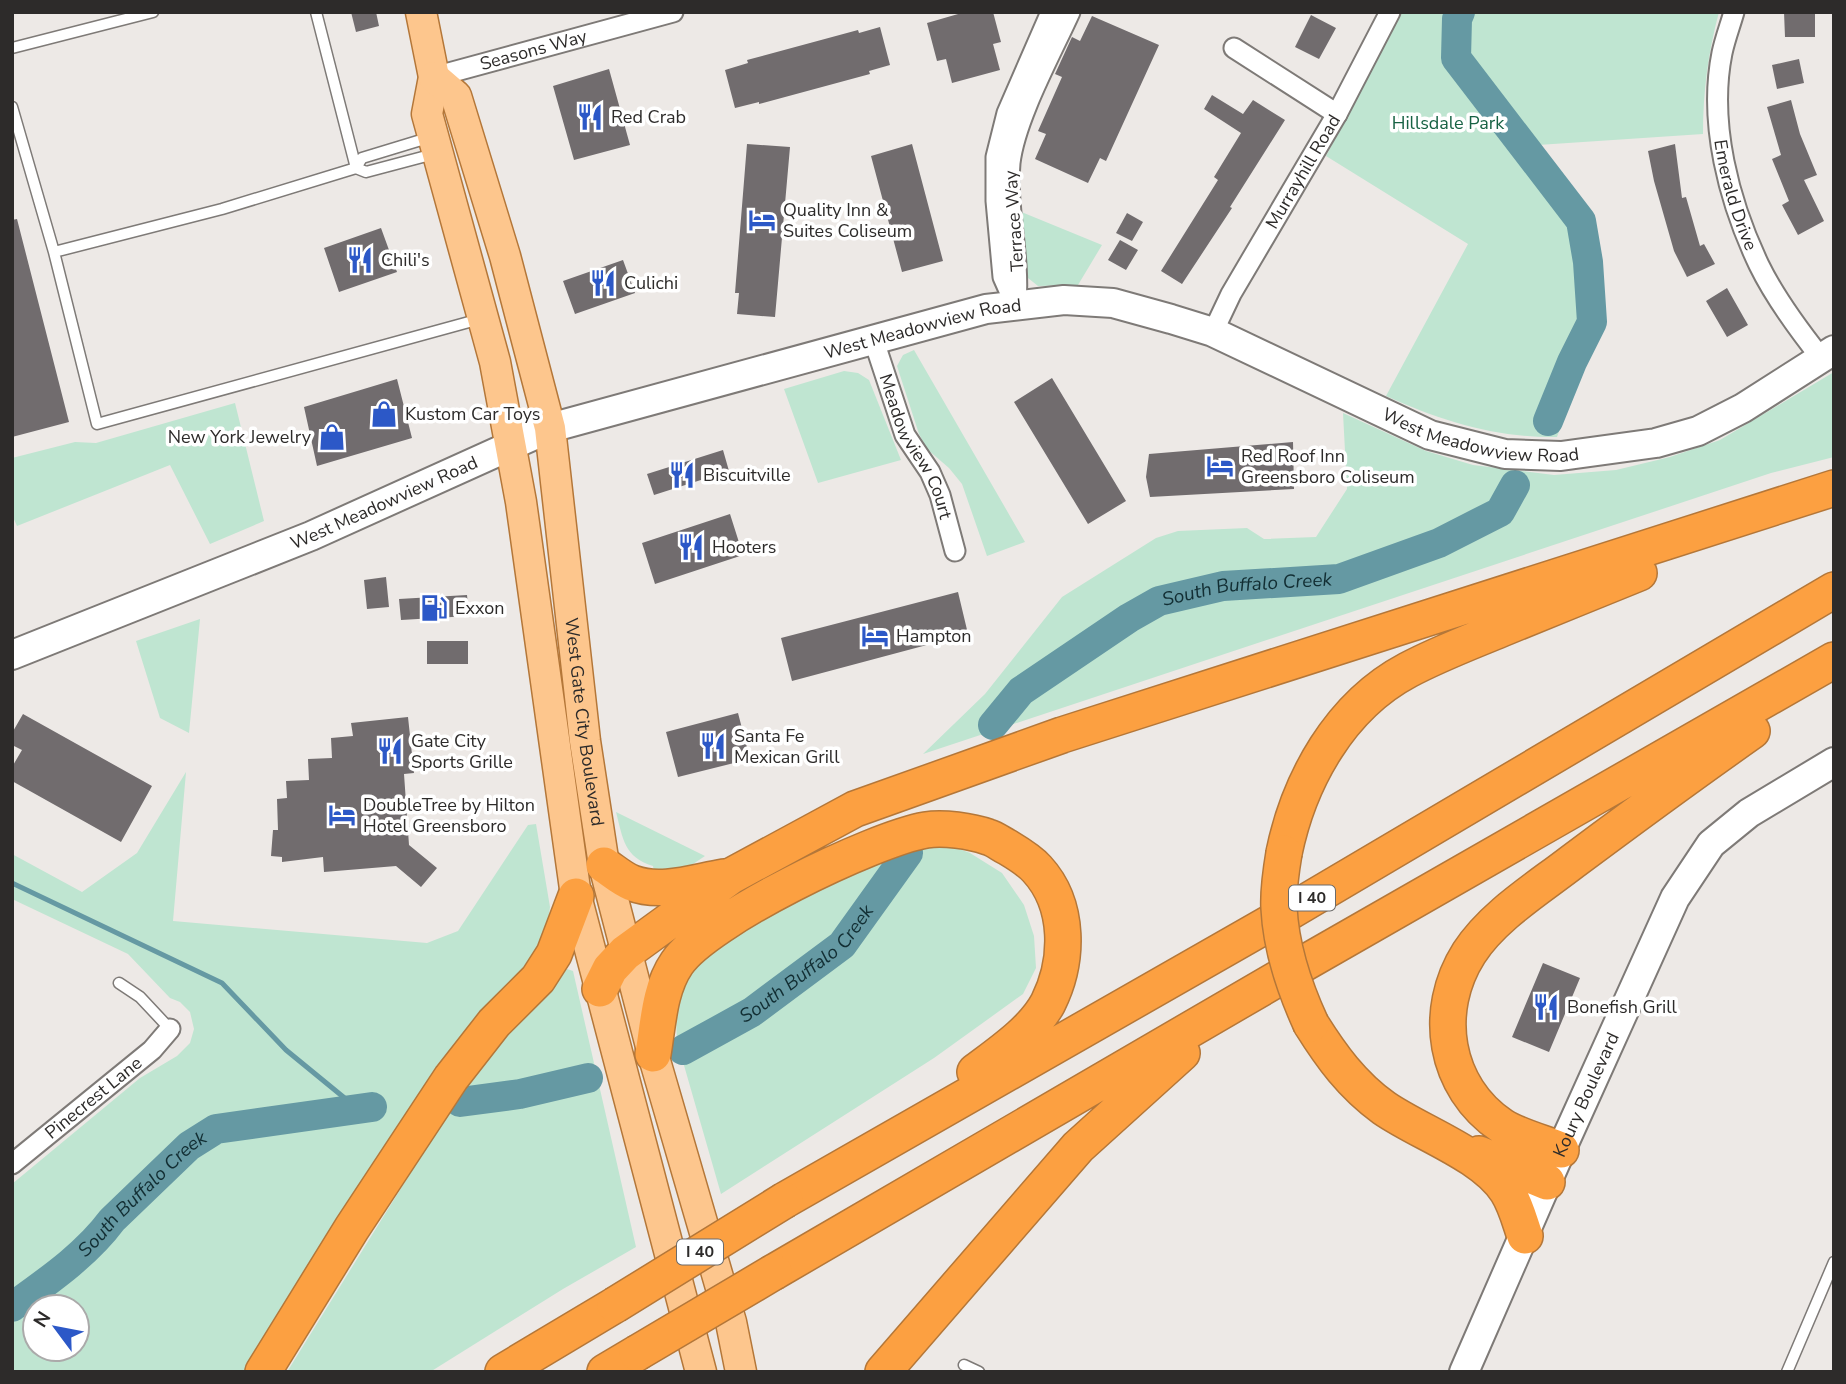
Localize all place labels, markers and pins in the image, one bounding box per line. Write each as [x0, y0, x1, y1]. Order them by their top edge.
restaurant icon: Red Crab [575, 102, 605, 132]
place label: Red Crab [611, 105, 686, 129]
place label: Quality Inn & Suites Coliseum [783, 198, 912, 243]
hotel icon: Quality Inn & Suites Coliseum [747, 205, 777, 235]
restaurant icon: Chili's [345, 245, 375, 275]
place label: Chili's [381, 248, 430, 272]
restaurant icon: Culichi [588, 268, 618, 298]
place label: Culichi [624, 271, 678, 295]
shop icon: Kustom Car Toys [369, 399, 399, 429]
place label: Kustom Car Toys [405, 402, 540, 426]
shop icon: New York Jewelry [317, 422, 347, 452]
place label: New York Jewelry [168, 425, 312, 449]
place label: Red Roof Inn Greensboro Coliseum [1241, 444, 1415, 489]
hotel icon: Red Roof Inn Greensboro Coliseum [1205, 451, 1235, 481]
restaurant icon: Biscuitville [667, 460, 697, 490]
place label: Biscuitville [703, 463, 791, 487]
restaurant icon: Hooters [676, 532, 706, 562]
place label: Hooters [712, 535, 776, 559]
fuel station icon: Exxon [419, 593, 449, 623]
place label: Exxon [455, 596, 504, 620]
hotel icon: Hampton [860, 621, 890, 651]
place label: Hampton [896, 624, 972, 648]
place label: Santa Fe Mexican Grill [734, 724, 840, 769]
place label: Gate City Sports Grille [411, 729, 513, 774]
restaurant icon: Santa Fe Mexican Grill [698, 731, 728, 761]
restaurant icon: Gate City Sports Grille [375, 736, 405, 766]
place label: DoubleTree by Hilton Hotel Greensboro [363, 793, 535, 838]
hotel icon: DoubleTree by Hilton Hotel Greensboro [327, 800, 357, 830]
restaurant icon: Bonefish Grill [1531, 992, 1561, 1022]
place label: Bonefish Grill [1567, 995, 1678, 1019]

